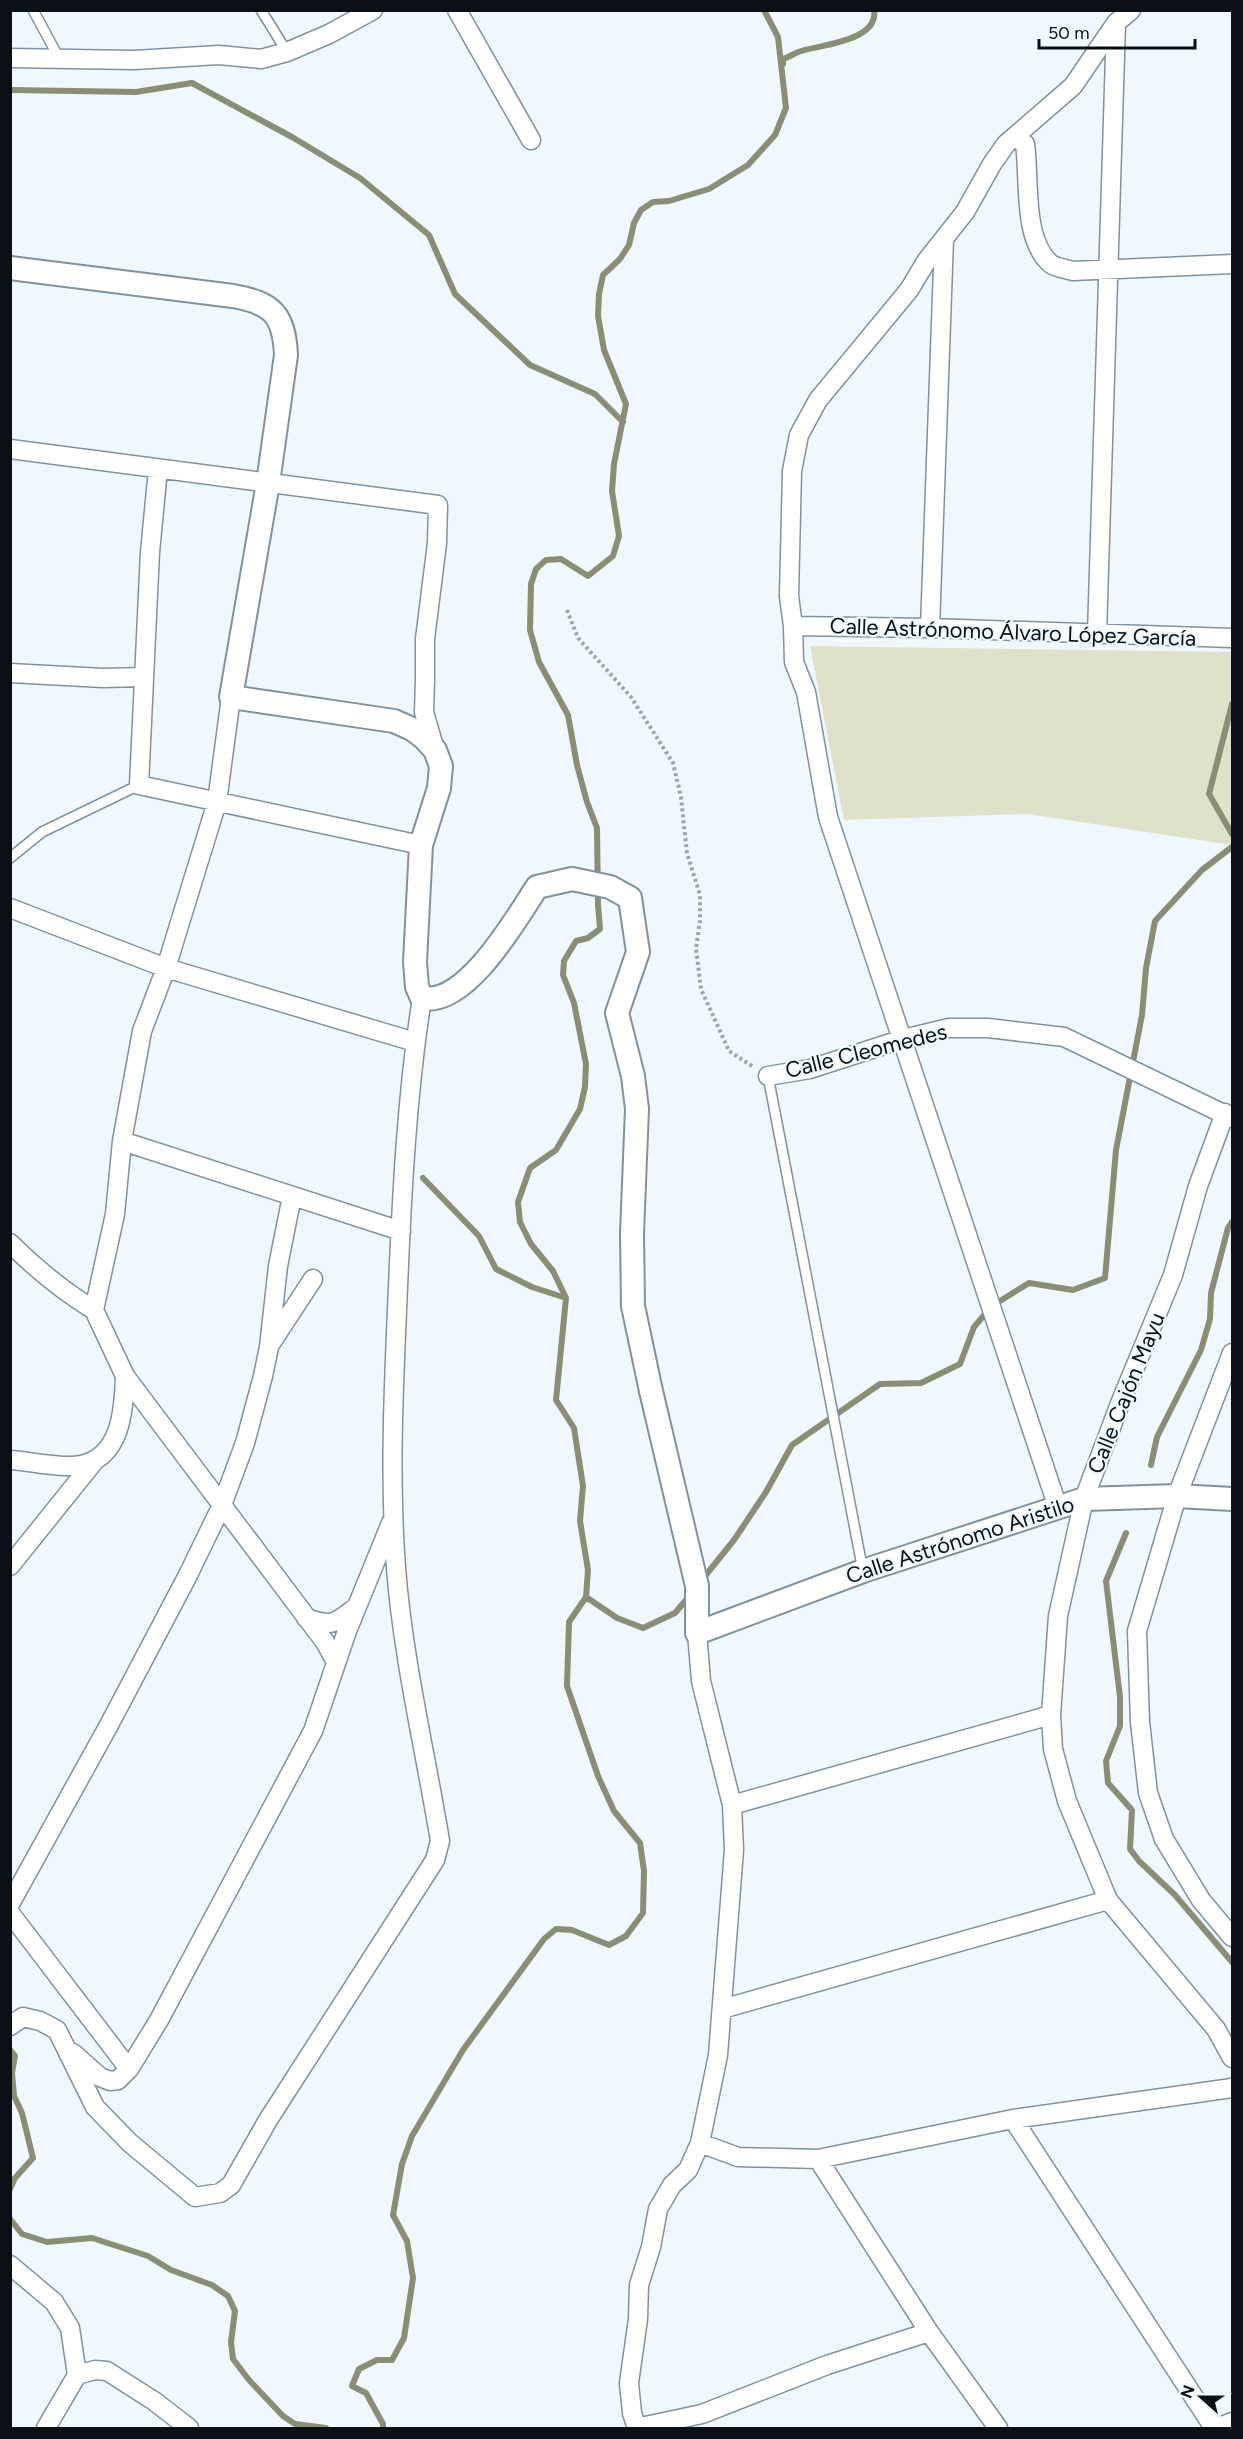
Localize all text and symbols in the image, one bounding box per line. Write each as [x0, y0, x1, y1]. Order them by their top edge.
scale bar [1039, 12, 1195, 50]
text: 50 m [1048, 22, 1090, 44]
street label: Calle Astrónomo Álvaro López García [829, 612, 1197, 652]
street label: Calle Cleomedes [782, 1018, 950, 1084]
street label: Calle Cajón Mayu [1081, 1309, 1171, 1477]
street label: Calle Astrónomo Aristilo [842, 1490, 1078, 1590]
north arrow [1171, 2367, 1231, 2427]
text: N [1176, 2383, 1199, 2401]

